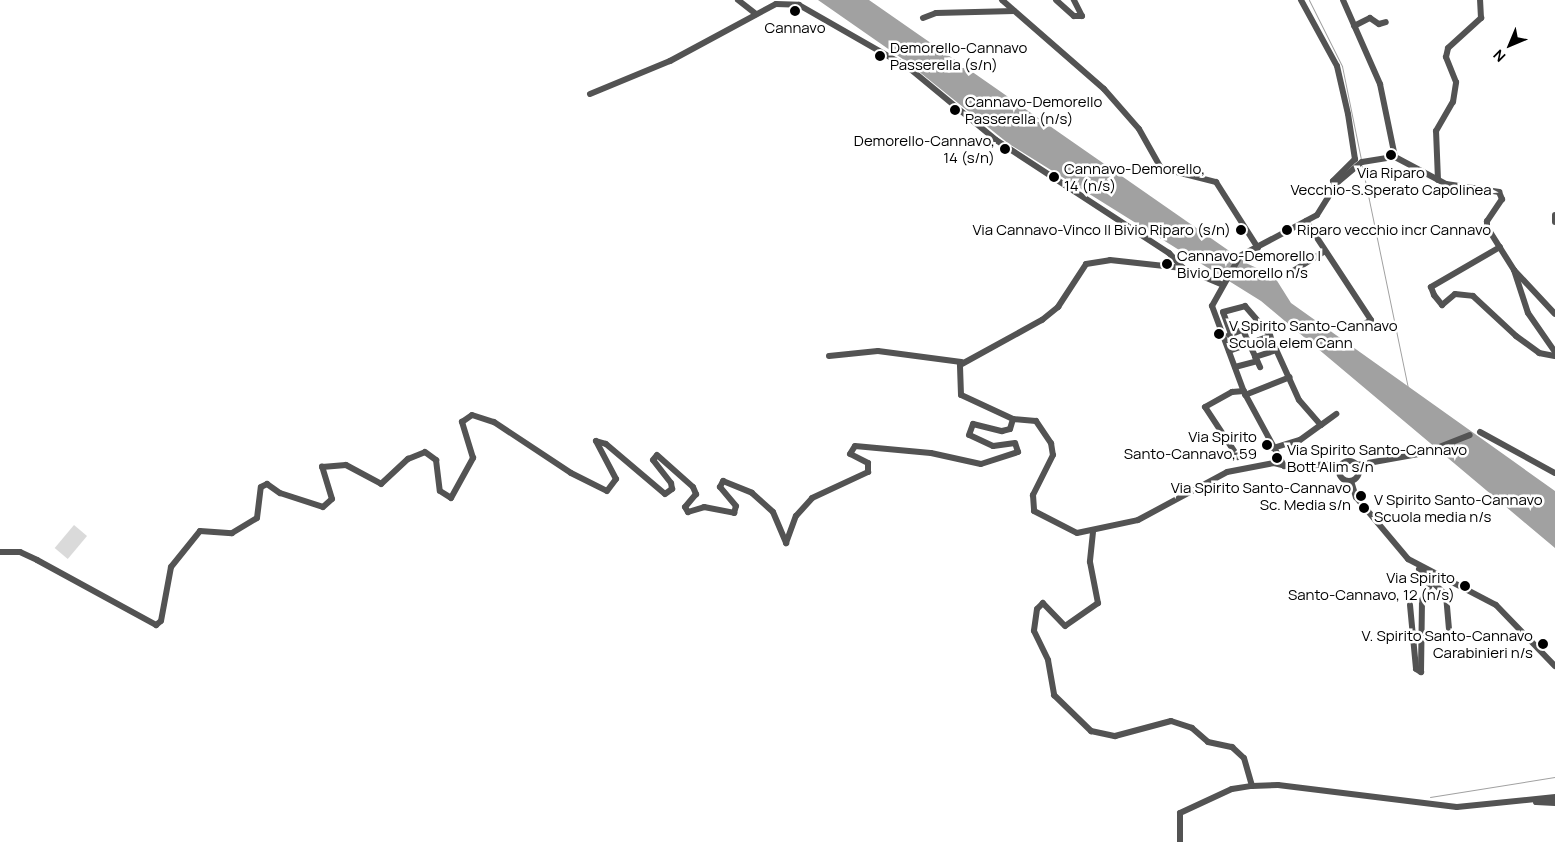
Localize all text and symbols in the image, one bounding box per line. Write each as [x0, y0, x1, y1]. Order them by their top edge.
marker: Cannavo [789, 5, 801, 17]
place label: Cannavo [764, 19, 826, 37]
north arrow [1485, 20, 1535, 70]
place label: Demorello-Cannavo Passerella (s/n) [890, 38, 1027, 73]
text: N [1489, 46, 1509, 66]
marker: Demorello-Cannavo Passerella (s/n) [874, 50, 886, 62]
place label: Cannavo-Demorello Passerella (n/s) [965, 92, 1102, 127]
marker: Cannavo-Demorello Passerella (n/s) [949, 104, 961, 116]
place label: Demorello-Cannavo, 14 (s/n) [854, 131, 995, 166]
marker: Demorello-Cannavo, 14 (s/n) [999, 143, 1011, 155]
marker: Via Riparo Vecchio-S.Sperato Capolinea [1385, 149, 1397, 161]
place label: Cannavo-Demorello, 14 (n/s) [1064, 159, 1205, 194]
place label: Via Riparo Vecchio-S.Sperato Capolinea [1290, 163, 1492, 198]
marker: Cannavo-Demorello, 14 (n/s) [1048, 171, 1060, 183]
place label: Via Cannavo-Vinco II Bivio Riparo (s/n) [973, 221, 1231, 239]
place label: Riparo vecchio incr Cannavo [1297, 221, 1491, 239]
marker: Via Cannavo-Vinco II Bivio Riparo (s/n) [1235, 224, 1247, 236]
marker: Riparo vecchio incr Cannavo [1281, 224, 1293, 236]
place label: Cannavo-Demorello I Bivio Demorello n/s [1177, 246, 1321, 281]
marker: Cannavo-Demorello I Bivio Demorello n/s [1161, 258, 1173, 270]
place label: V Spirito Santo-Cannavo Scuola elem Cann [1229, 316, 1398, 351]
marker: V Spirito Santo-Cannavo Scuola elem Cann [1213, 328, 1225, 340]
place label: Via Spirito Santo-Cannavo, 59 [1124, 427, 1257, 462]
marker: Via Spirito Santo-Cannavo, 59 [1261, 439, 1273, 451]
place label: Via Spirito Santo-Cannavo Bott Alim s/n [1287, 440, 1467, 475]
marker: Via Spirito Santo-Cannavo Bott Alim s/n [1271, 452, 1283, 464]
place label: Via Spirito Santo-Cannavo Sc. Media s/n [1171, 478, 1351, 513]
marker: Via Spirito Santo-Cannavo Sc. Media s/n [1355, 490, 1367, 502]
place label: V Spirito Santo-Cannavo Scuola media n/s [1374, 490, 1543, 525]
marker: V Spirito Santo-Cannavo Scuola media n/s [1358, 502, 1370, 514]
place label: Via Spirito Santo-Cannavo, 12 (n/s) [1288, 568, 1455, 603]
marker: Via Spirito Santo-Cannavo, 12 (n/s) [1459, 580, 1471, 592]
place label: V. Spirito Santo-Cannavo Carabinieri n/s [1361, 626, 1533, 661]
marker: V. Spirito Santo-Cannavo Carabinieri n/s [1537, 638, 1549, 650]

